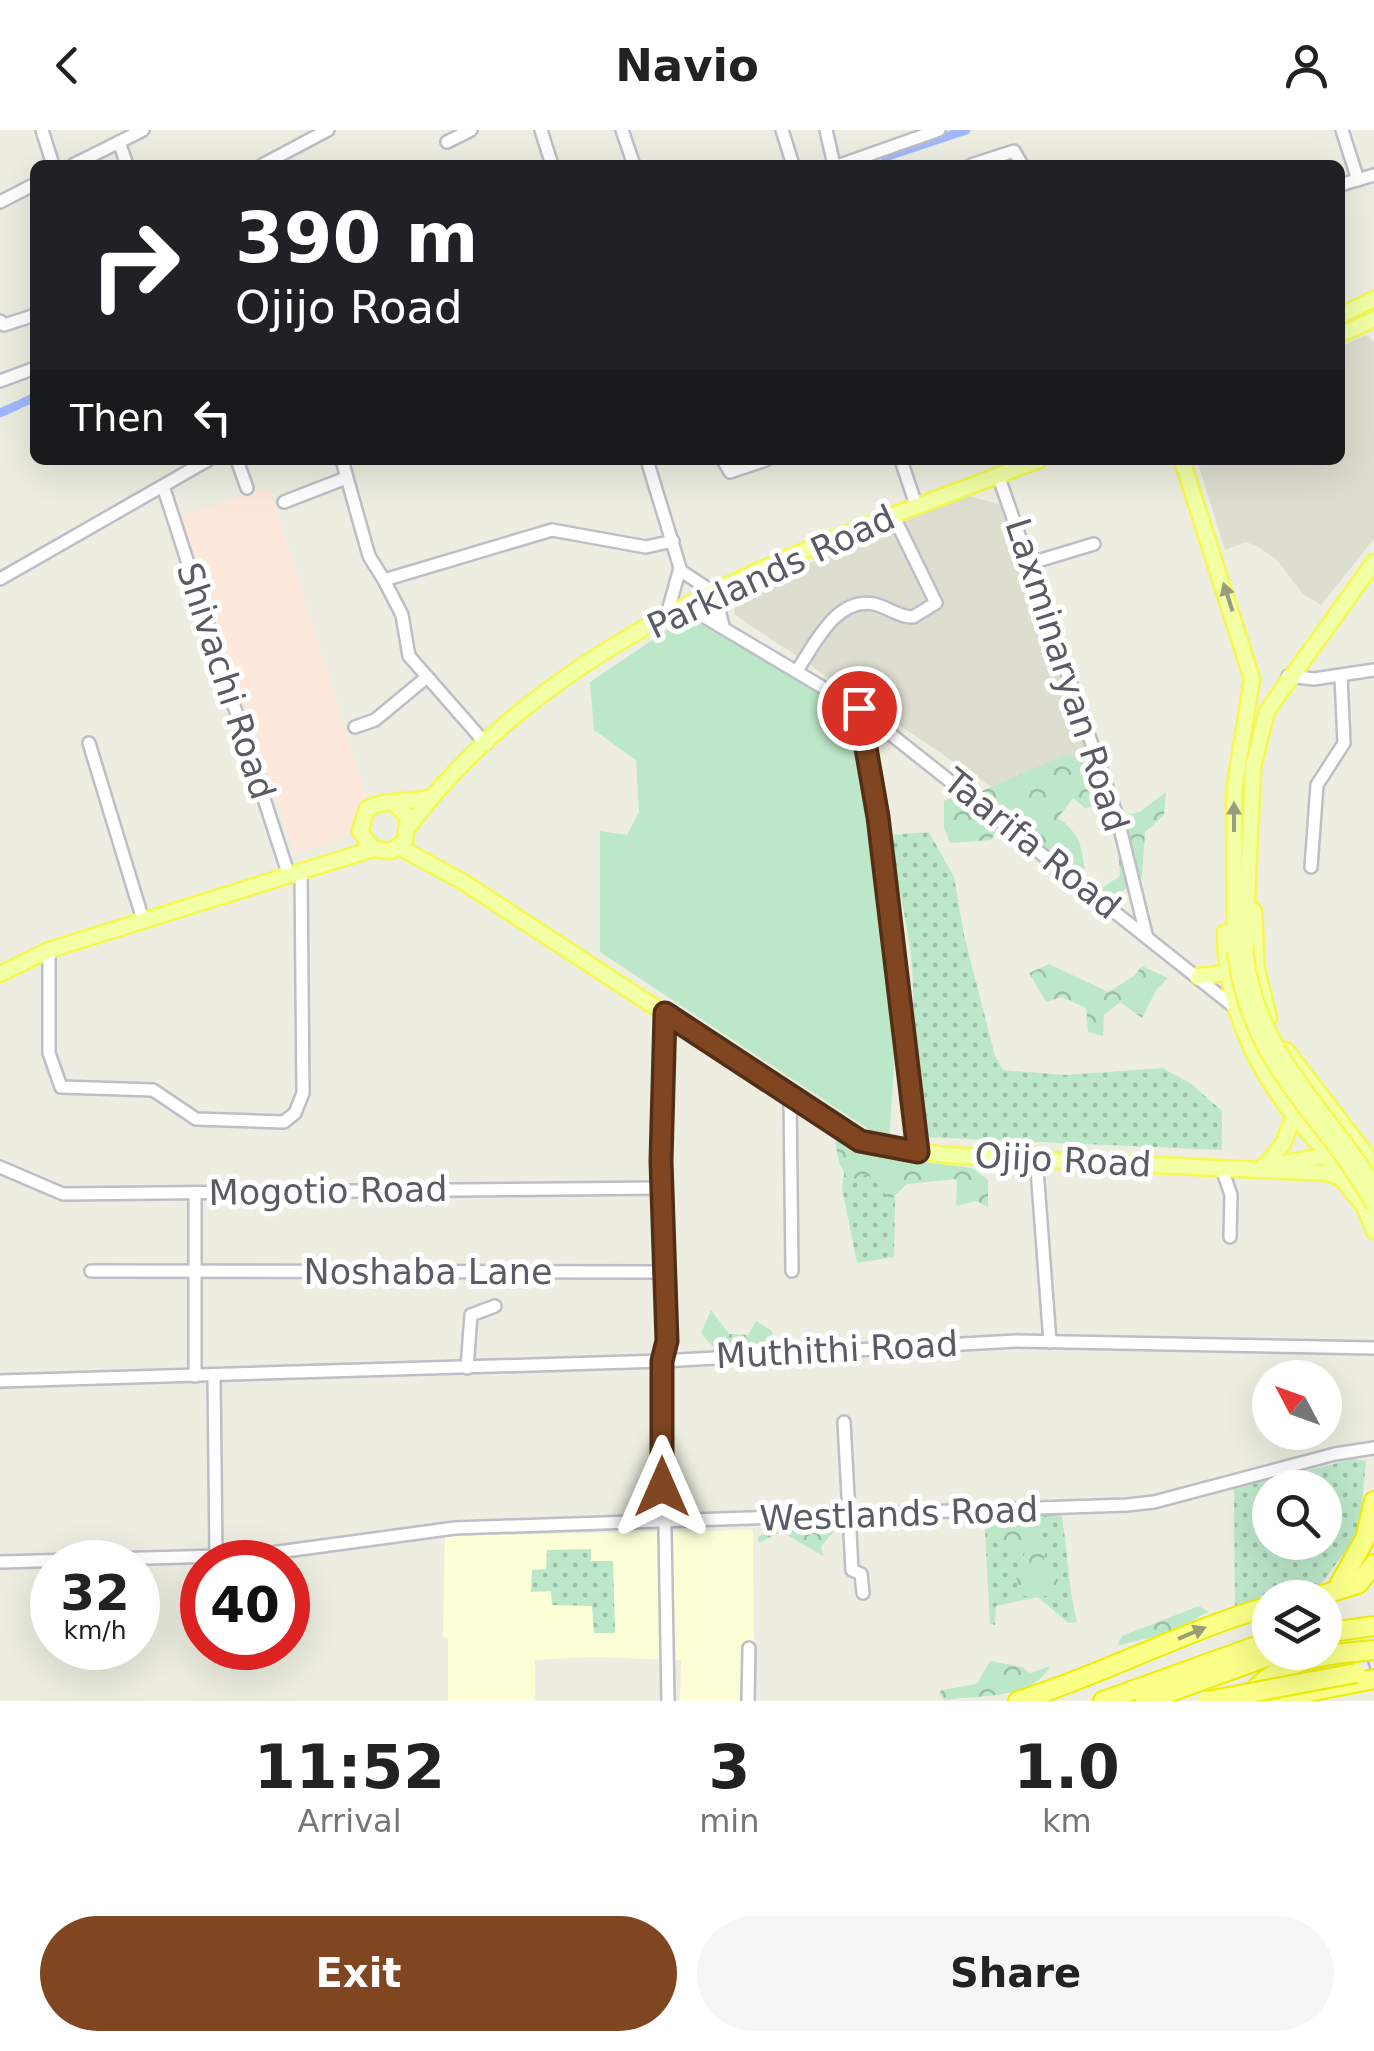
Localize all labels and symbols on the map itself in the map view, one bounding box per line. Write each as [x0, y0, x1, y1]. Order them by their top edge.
street label: Parklands Road [641, 497, 901, 647]
street label: Laxminaryan Road [997, 513, 1137, 837]
street label: Shivachi Road [169, 558, 283, 804]
one-way arrow [1219, 582, 1234, 612]
pin [817, 666, 902, 751]
street label: Taarifa Road [935, 760, 1128, 927]
one-way arrow [1226, 801, 1242, 833]
street label: Ojijo Road [974, 1135, 1152, 1185]
street label: Mogotio Road [208, 1169, 448, 1213]
street label: Noshaba Lane [304, 1252, 552, 1292]
street label: Muthithi Road [715, 1324, 959, 1376]
north arrow [1252, 1360, 1342, 1450]
position arrow [610, 1435, 714, 1539]
street label: Westlands Road [759, 1489, 1039, 1539]
speed limit sign: 40 [180, 1540, 310, 1670]
one-way arrow [1177, 1625, 1207, 1641]

